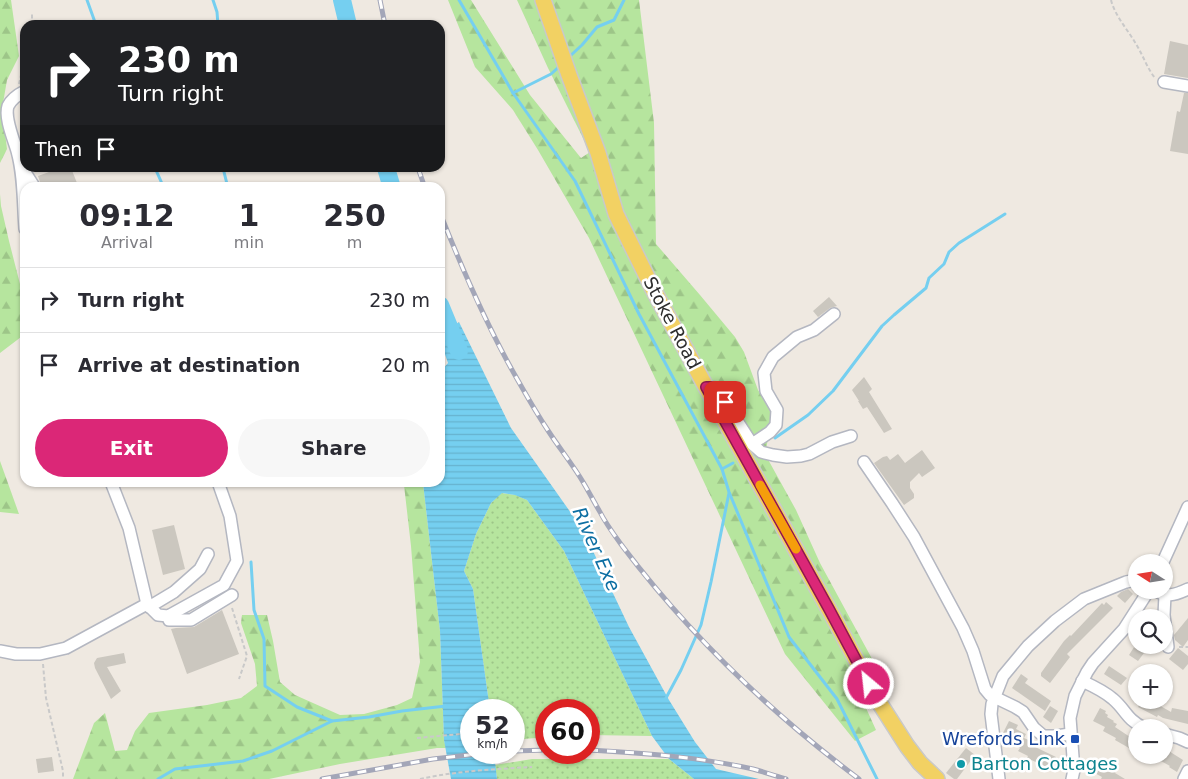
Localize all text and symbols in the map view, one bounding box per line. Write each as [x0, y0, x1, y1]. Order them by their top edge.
icon: right [35, 40, 100, 105]
text: 230 m [118, 40, 240, 80]
text: Turn right [118, 81, 223, 106]
icon: arrive [92, 135, 120, 163]
text: Then [35, 138, 82, 160]
text: 09:12 [79, 198, 175, 233]
text: 1 [238, 198, 259, 233]
text: 250 [323, 198, 386, 233]
text: Arrival [101, 233, 153, 252]
text: min [234, 233, 264, 252]
text: m [347, 233, 362, 252]
street label: Stoke Road [639, 273, 705, 372]
icon: right [35, 286, 63, 314]
text: Turn right [78, 289, 184, 311]
text: 230 m [369, 289, 430, 311]
icon: arrive [35, 351, 63, 379]
text: Arrive at destination [78, 354, 300, 376]
text: 20 m [381, 354, 430, 376]
pin [704, 381, 746, 423]
icon: arrive [711, 388, 739, 416]
button: Exit [35, 419, 228, 477]
button: Share [238, 419, 430, 477]
water label: River Exe [569, 503, 625, 595]
north arrow [1128, 554, 1172, 599]
map controls [1128, 554, 1173, 764]
button: search [1128, 609, 1173, 654]
position arrow [842, 657, 894, 709]
button: + [1128, 664, 1173, 709]
speed limit sign: 60 [535, 699, 600, 764]
text: 52 [475, 711, 510, 740]
button: − [1128, 719, 1173, 764]
place label: Wrefords Link [942, 728, 1066, 749]
marker: Wrefords Link [1069, 733, 1081, 745]
text: km/h [477, 737, 508, 751]
place label: Barton Cottages [971, 753, 1118, 774]
marker: Barton Cottages [955, 758, 967, 770]

